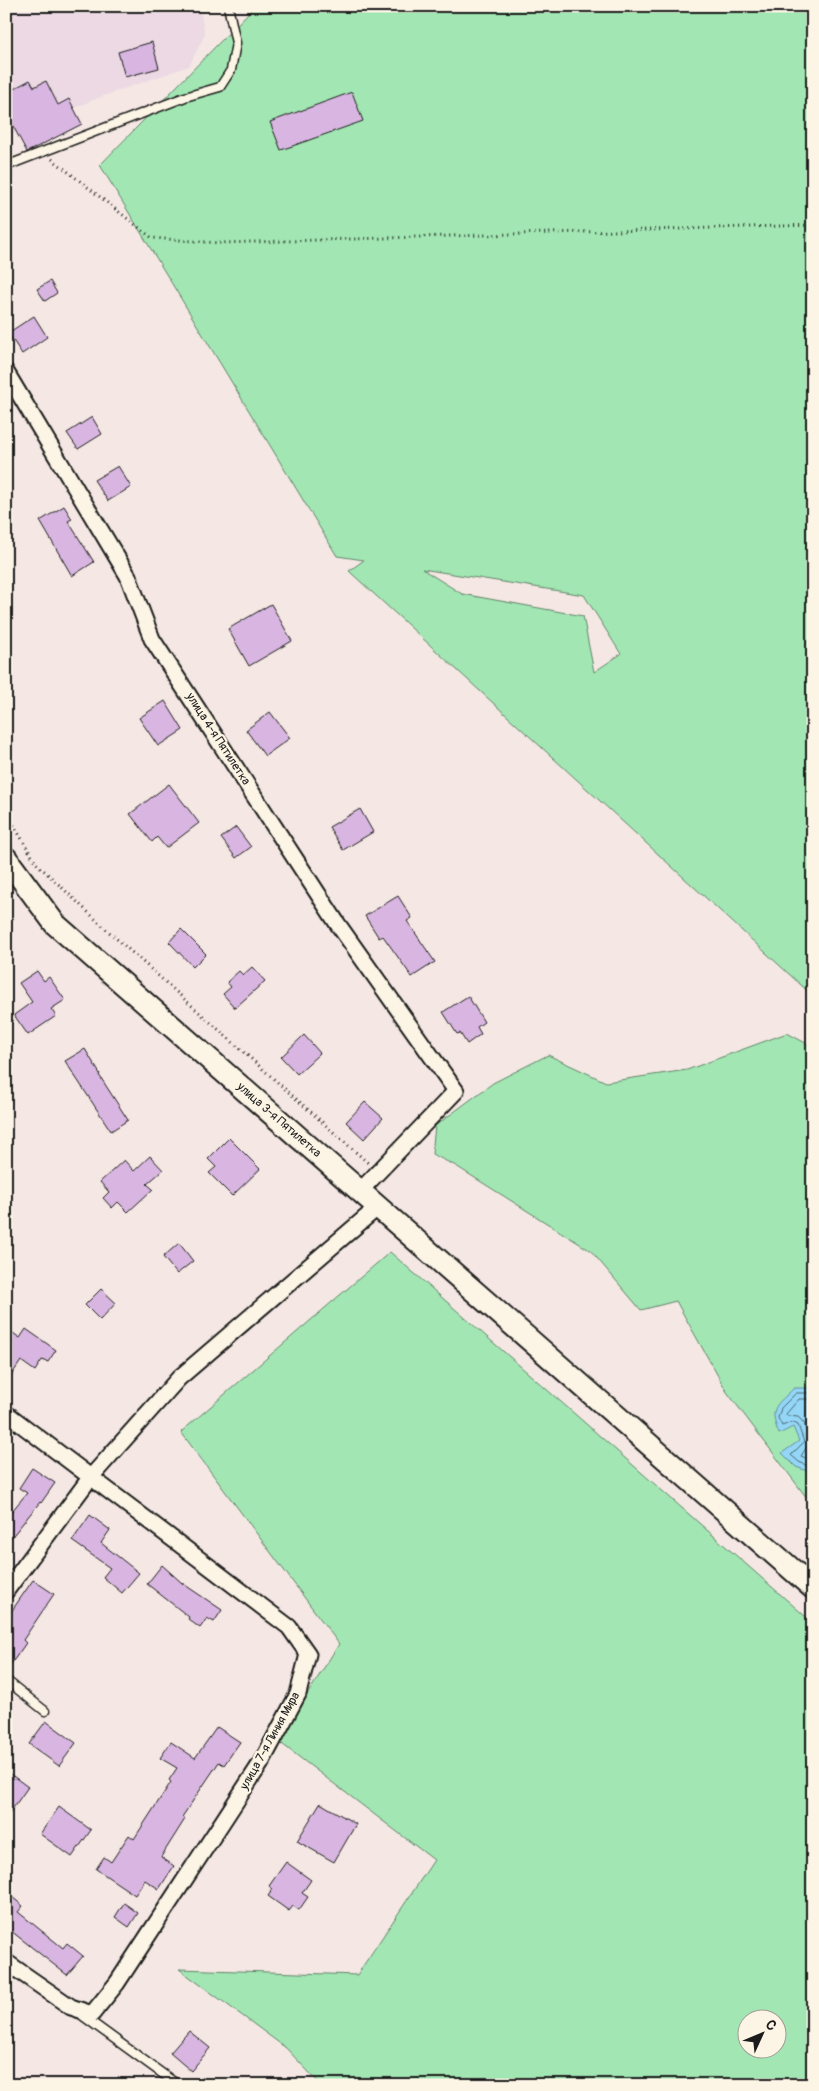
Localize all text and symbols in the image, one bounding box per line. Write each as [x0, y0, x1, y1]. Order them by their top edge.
street label: улица 4-я Пятилетка [182, 689, 254, 788]
street label: улица 3-я Пятилетка [233, 1079, 325, 1161]
street label: улица 7-я Линия Мира [236, 1689, 303, 1793]
north arrow [736, 2008, 786, 2058]
text: С [762, 2016, 780, 2035]

